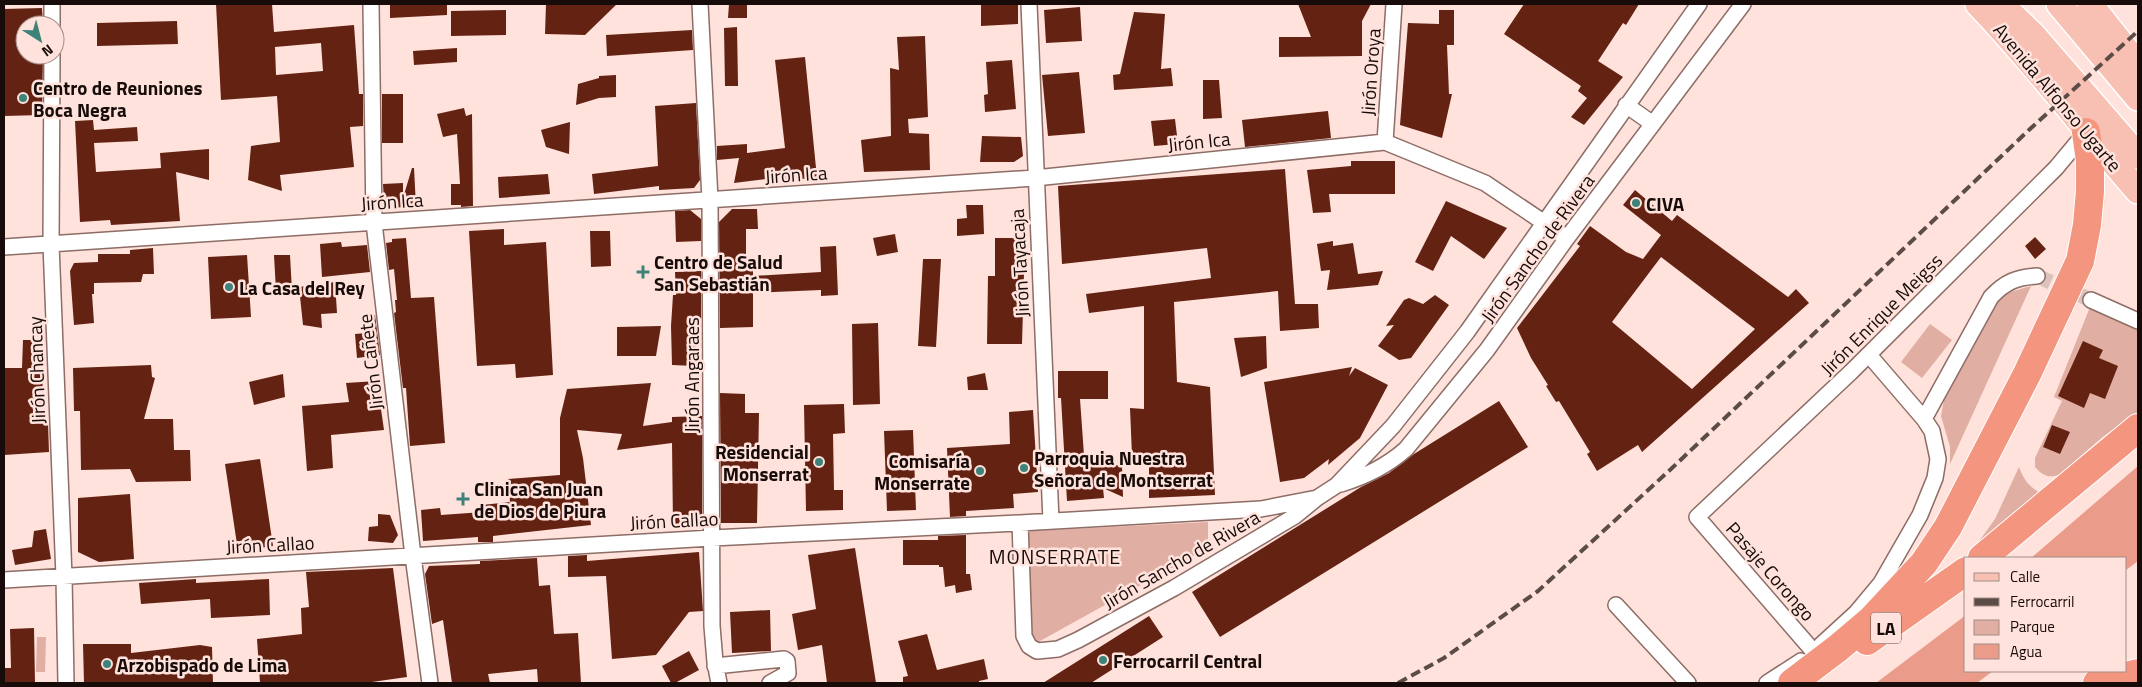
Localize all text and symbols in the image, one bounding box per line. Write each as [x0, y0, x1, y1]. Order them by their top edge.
north arrow [15, 15, 65, 65]
street label: Avenida Alfonso Ugarte [1987, 16, 2129, 178]
street label: Jirón Oroya [1352, 27, 1388, 117]
text: N [38, 40, 58, 62]
place label: Centro de Reuniones Boca Negra [33, 73, 202, 124]
marker: Centro de Reuniones Boca Negra [17, 92, 29, 104]
street label: Jirón Ica [1166, 123, 1232, 159]
street label: Jirón Ica [764, 157, 829, 191]
street label: Jirón Sancho de Rivera [1473, 167, 1601, 328]
street label: Jirón Ica [360, 184, 425, 218]
place label: CIVA [1646, 189, 1685, 218]
marker: CIVA [1630, 197, 1642, 209]
street label: Jirón Tayacaja [1002, 208, 1036, 318]
street label: Jirón Enrique Meigss [1813, 246, 1949, 382]
place label: Centro de Salud San Sebastián [654, 247, 783, 298]
marker: Centro de Salud San Sebastián [636, 265, 650, 279]
place label: La Casa del Rey [239, 273, 365, 302]
marker: La Casa del Rey [223, 281, 235, 293]
street label: Jirón Cañete [350, 312, 390, 412]
street label: Jirón Chancay [20, 316, 52, 424]
street label: Jirón Angaraes [677, 317, 706, 433]
place label: Residencial Monserrat [715, 437, 809, 488]
place label: Parroquia Nuestra Señora de Montserrat [1034, 443, 1213, 494]
place label: Comisaría Monserrate [874, 446, 970, 497]
marker: Residencial Monserrat [813, 456, 825, 468]
marker: Parroquia Nuestra Señora de Montserrat [1018, 462, 1030, 474]
marker: Comisaría Monserrate [974, 465, 986, 477]
place label: Clinica San Juan de Dios de Piura [474, 474, 607, 525]
marker: Clinica San Juan de Dios de Piura [456, 492, 470, 506]
street label: Jirón Sancho de Rivera [1097, 502, 1266, 616]
street label: Jirón Callao [629, 503, 719, 537]
street label: Pasaje Corongo [1720, 515, 1822, 627]
street label: Jirón Callao [225, 527, 315, 561]
district label: MONSERRATE [989, 541, 1121, 572]
legend [1964, 557, 2127, 672]
text: Calle [2010, 565, 2040, 588]
text: Ferrocarril [2010, 590, 2075, 613]
road number: LA [1871, 612, 1901, 644]
text: Parque [2010, 615, 2055, 638]
text: Agua [2010, 640, 2042, 663]
place label: Ferrocarril Central [1113, 646, 1262, 675]
place label: Arzobispado de Lima [117, 650, 287, 679]
marker: Ferrocarril Central [1097, 654, 1109, 666]
marker: Arzobispado de Lima [101, 658, 113, 670]

